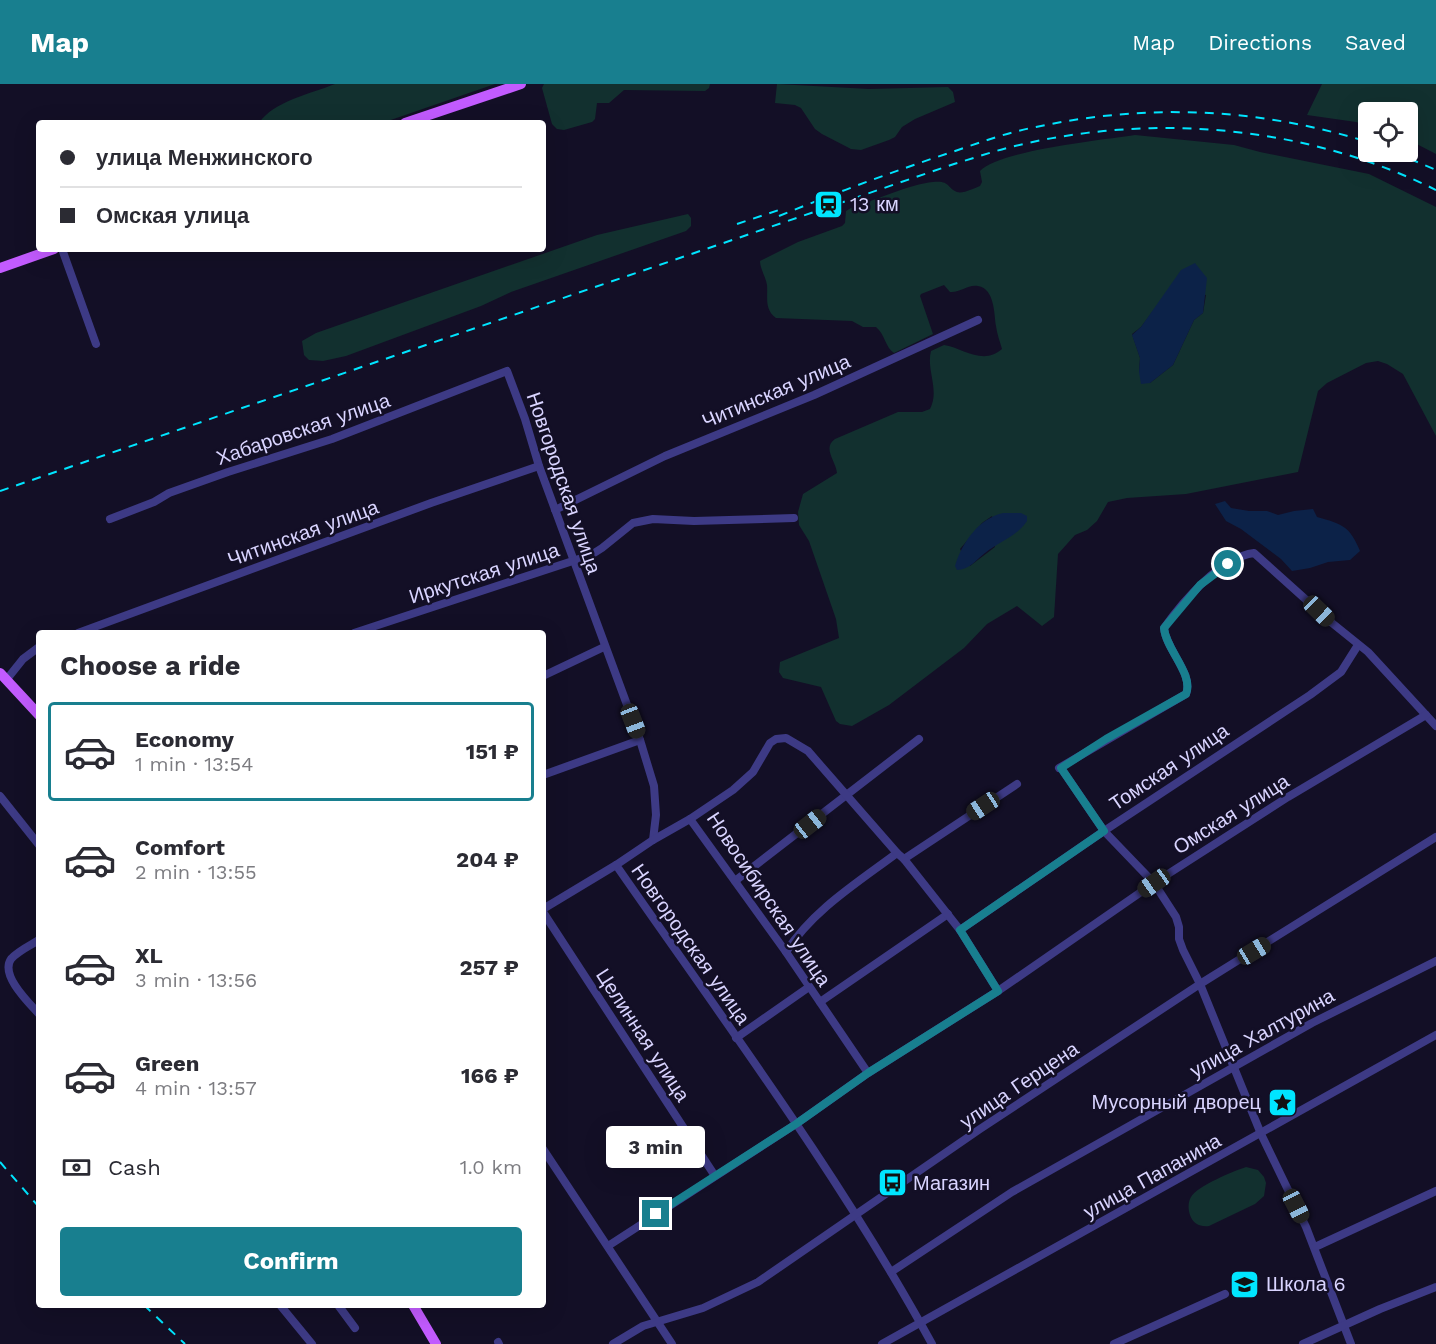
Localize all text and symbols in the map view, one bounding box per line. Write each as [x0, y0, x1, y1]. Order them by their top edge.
text: Map [30, 26, 89, 59]
text: Map [1132, 30, 1175, 55]
text: Directions [1208, 30, 1312, 55]
text: Saved [1345, 30, 1406, 55]
map controls [1358, 102, 1418, 162]
button: locate [1358, 102, 1418, 162]
text: улица Менжинского [96, 145, 313, 170]
station icon: 13 км [813, 188, 845, 220]
place label: 13 км [850, 192, 899, 216]
text: Омская улица [96, 203, 249, 228]
street label: Читинская улица [698, 349, 855, 433]
street label: Хабаровская улица [213, 388, 394, 470]
street label: Новгородская улица [522, 389, 607, 578]
street label: Читинская улица [224, 494, 383, 571]
street label: Иркутская улица [406, 537, 563, 609]
route start [1214, 550, 1241, 577]
car [1300, 592, 1338, 630]
text: Choose a ride [60, 650, 240, 682]
car [618, 701, 648, 741]
street label: Томская улица [1105, 718, 1234, 816]
icon: car [63, 725, 117, 779]
text: Economy [135, 727, 234, 752]
text: 151 ₽ [466, 739, 519, 764]
text: 1 min · 13:54 [135, 752, 253, 776]
street label: Омская улица [1169, 768, 1294, 859]
car [963, 789, 1003, 823]
car [790, 806, 830, 842]
street label: Новосибирская улица [702, 807, 837, 991]
icon: car [63, 833, 117, 887]
text: Comfort [135, 835, 225, 860]
text: 204 ₽ [456, 847, 519, 872]
street label: Новгородская улица [627, 859, 756, 1030]
text: 2 min · 13:55 [135, 860, 257, 884]
car [1134, 865, 1174, 901]
car [1234, 934, 1274, 968]
icon: car [63, 941, 117, 995]
text: XL [135, 943, 163, 968]
text: 257 ₽ [459, 955, 519, 980]
street label: Целинная улица [591, 964, 695, 1107]
text: 3 min · 13:56 [135, 968, 257, 992]
street label: улица Халтурина [1186, 983, 1339, 1083]
street label: улица Герцена [955, 1036, 1084, 1134]
icon: car [63, 1049, 117, 1103]
text: Green [135, 1051, 199, 1076]
text: 166 ₽ [461, 1063, 519, 1088]
text: 4 min · 13:57 [135, 1076, 257, 1100]
place icon: Мусорный дворец [1266, 1086, 1298, 1118]
place label: Мусорный дворец [1092, 1090, 1261, 1114]
callout: 3 min [606, 1127, 706, 1169]
street label: улица Папанина [1079, 1128, 1226, 1224]
text: 3 min [628, 1135, 683, 1159]
icon: cash [60, 1151, 93, 1184]
text: Cash [108, 1155, 161, 1180]
text: 1.0 km [460, 1155, 522, 1179]
bus stop icon: Магазин [876, 1167, 908, 1199]
place label: Магазин [913, 1171, 990, 1195]
car [1280, 1186, 1312, 1226]
route end [642, 1200, 669, 1227]
button: Confirm [60, 1227, 522, 1296]
school or university icon: Школа 6 [1229, 1268, 1261, 1300]
place label: Школа 6 [1266, 1272, 1346, 1296]

